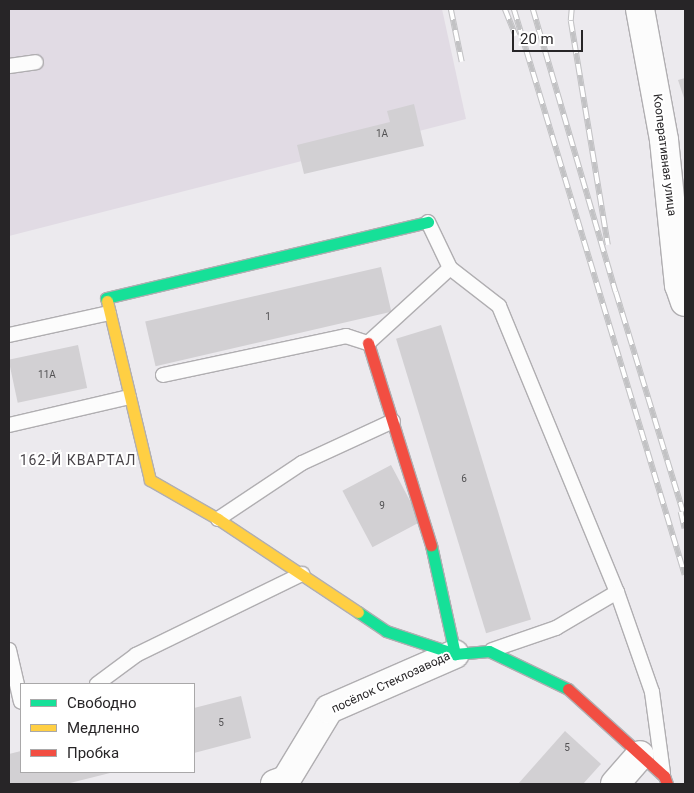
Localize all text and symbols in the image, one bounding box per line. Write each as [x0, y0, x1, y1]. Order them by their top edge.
scale bar [514, 20, 585, 52]
text: 20 m [520, 30, 554, 48]
street label: Кооперативная улица [649, 93, 679, 217]
house number: 1А [376, 128, 388, 140]
house number: 1 [265, 311, 271, 323]
house number: 11А [38, 369, 56, 381]
district label: 162-Й КВАРТАЛ [18, 452, 138, 468]
house number: 6 [461, 473, 467, 485]
house number: 9 [379, 500, 385, 512]
street label: посёлок Стеклозавода [329, 649, 453, 717]
legend [20, 683, 195, 773]
text: Свободно [67, 694, 136, 712]
house number: 5 [218, 717, 224, 729]
text: Медленно [67, 719, 140, 737]
house number: 5 [564, 742, 570, 754]
text: Пробка [67, 744, 119, 762]

